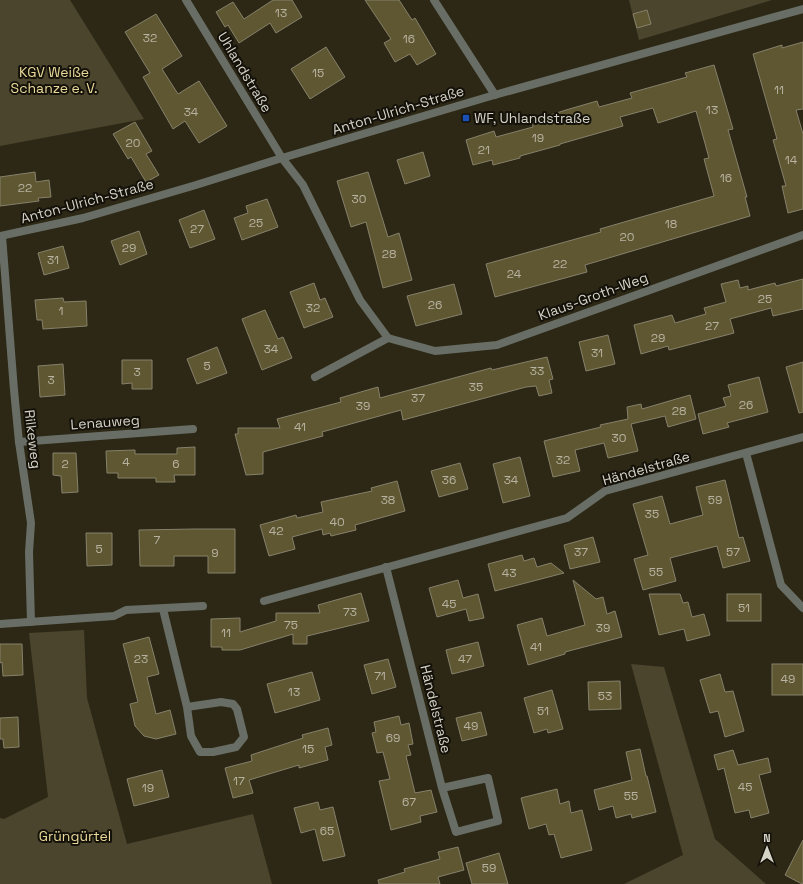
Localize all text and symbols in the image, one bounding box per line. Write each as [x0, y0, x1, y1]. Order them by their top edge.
house number: 13 [275, 5, 287, 21]
street label: Uhlandstraße [214, 28, 276, 116]
house number: 32 [143, 30, 157, 46]
house number: 16 [403, 31, 415, 47]
park label: KGV Weiße Schanze e. V. [11, 63, 97, 97]
house number: 15 [312, 65, 324, 81]
street label: Anton-Ulrich-Straße [330, 81, 466, 139]
house number: 11 [774, 82, 784, 98]
house number: 13 [706, 102, 718, 118]
house number: 34 [184, 104, 199, 120]
place label: WF, Uhlandstraße [474, 109, 590, 127]
marker: WF, Uhlandstraße [461, 113, 471, 123]
house number: 19 [532, 130, 544, 146]
house number: 20 [126, 135, 140, 151]
house number: 21 [478, 142, 490, 158]
house number: 14 [785, 152, 798, 168]
house number: 16 [720, 170, 732, 186]
street label: Anton-Ulrich-Straße [19, 175, 155, 227]
house number: 22 [18, 180, 32, 196]
house number: 30 [352, 191, 366, 207]
house number: 25 [249, 215, 263, 231]
house number: 18 [665, 216, 677, 232]
house number: 27 [190, 221, 204, 237]
house number: 20 [620, 229, 634, 245]
house number: 29 [122, 240, 136, 256]
house number: 28 [382, 246, 396, 262]
house number: 31 [47, 252, 59, 268]
house number: 22 [553, 256, 567, 272]
house number: 24 [507, 266, 522, 282]
street label: Klaus-Groth-Weg [536, 268, 650, 324]
house number: 25 [758, 291, 772, 307]
house number: 26 [428, 297, 442, 313]
house number: 32 [306, 300, 320, 316]
house number: 1 [58, 303, 64, 319]
house number: 27 [705, 318, 719, 334]
house number: 29 [651, 330, 665, 346]
house number: 34 [264, 341, 279, 357]
house number: 31 [591, 345, 603, 361]
house number: 5 [203, 358, 211, 374]
house number: 33 [530, 363, 544, 379]
house number: 3 [133, 364, 141, 380]
house number: 3 [47, 372, 55, 388]
house number: 35 [469, 379, 483, 395]
house number: 37 [411, 390, 425, 406]
house number: 26 [739, 397, 753, 413]
house number: 39 [356, 398, 370, 414]
house number: 28 [672, 403, 686, 419]
street label: Rilkeweg [20, 408, 46, 470]
street label: Lenauweg [70, 411, 140, 433]
house number: 41 [294, 419, 306, 435]
house number: 30 [612, 430, 626, 446]
street label: Händelstraße [600, 447, 692, 489]
house number: 32 [556, 452, 570, 468]
house number: 4 [122, 454, 130, 470]
house number: 2 [61, 456, 69, 472]
house number: 6 [172, 456, 180, 472]
house number: 36 [442, 472, 456, 488]
house number: 34 [504, 472, 519, 488]
house number: 38 [381, 492, 395, 508]
house number: 59 [708, 492, 722, 508]
house number: 35 [645, 506, 659, 522]
house number: 40 [329, 514, 345, 530]
house number: 42 [269, 523, 283, 539]
house number: 7 [154, 532, 161, 548]
house number: 5 [95, 541, 103, 557]
house number: 37 [574, 544, 588, 560]
house number: 57 [726, 544, 740, 560]
house number: 9 [211, 545, 219, 561]
house number: 55 [649, 564, 663, 580]
house number: 43 [502, 565, 516, 581]
house number: 45 [442, 596, 456, 612]
house number: 51 [738, 600, 750, 616]
house number: 73 [343, 604, 357, 620]
house number: 75 [284, 617, 298, 633]
house number: 39 [596, 620, 610, 636]
house number: 11 [221, 625, 231, 641]
house number: 41 [530, 639, 542, 655]
house number: 23 [134, 651, 148, 667]
house number: 47 [458, 651, 472, 667]
street label: Händelstraße [416, 663, 456, 755]
house number: 71 [374, 668, 386, 684]
house number: 49 [781, 671, 795, 687]
house number: 13 [288, 684, 300, 700]
house number: 53 [598, 688, 612, 704]
house number: 51 [537, 703, 549, 719]
house number: 49 [464, 718, 478, 734]
house number: 69 [386, 730, 400, 746]
house number: 15 [302, 741, 314, 757]
house number: 17 [233, 773, 245, 789]
house number: 45 [738, 779, 752, 795]
house number: 19 [142, 780, 154, 796]
house number: 55 [624, 788, 638, 804]
house number: 67 [402, 794, 416, 810]
house number: 65 [320, 823, 334, 839]
park label: Grüngürtel [39, 827, 111, 845]
north arrow [747, 828, 787, 868]
text: N [763, 831, 771, 845]
house number: 59 [482, 860, 496, 876]

